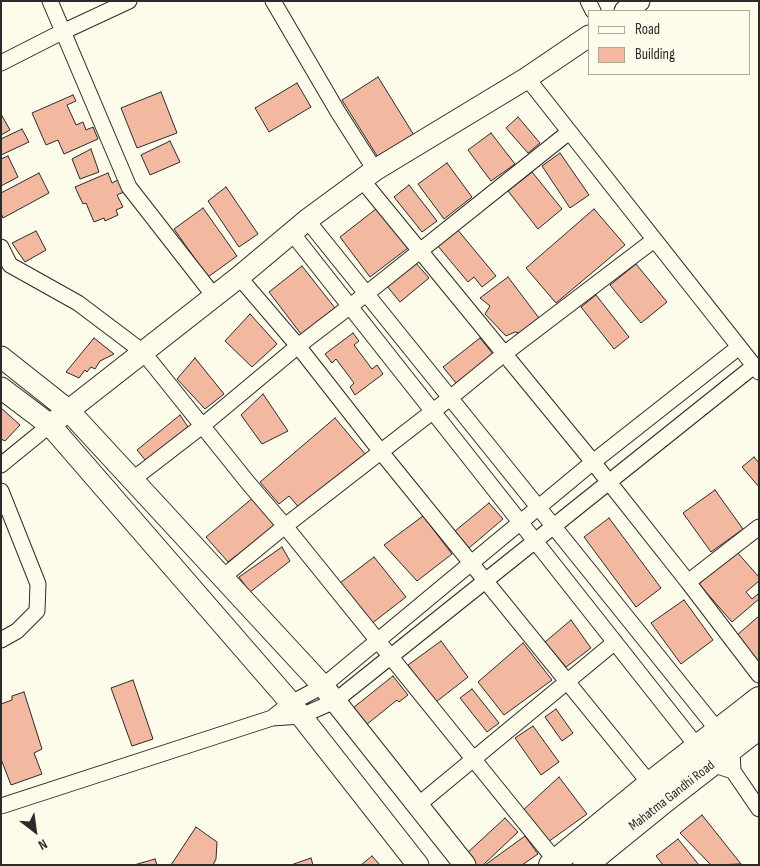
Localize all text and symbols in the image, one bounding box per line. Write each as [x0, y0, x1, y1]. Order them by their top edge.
legend [588, 10, 750, 75]
text: Road [635, 20, 660, 39]
text: Building [635, 45, 675, 64]
street label: Mahatma Gandhi Road [626, 757, 718, 835]
north arrow [10, 806, 60, 856]
text: N [35, 835, 50, 854]

